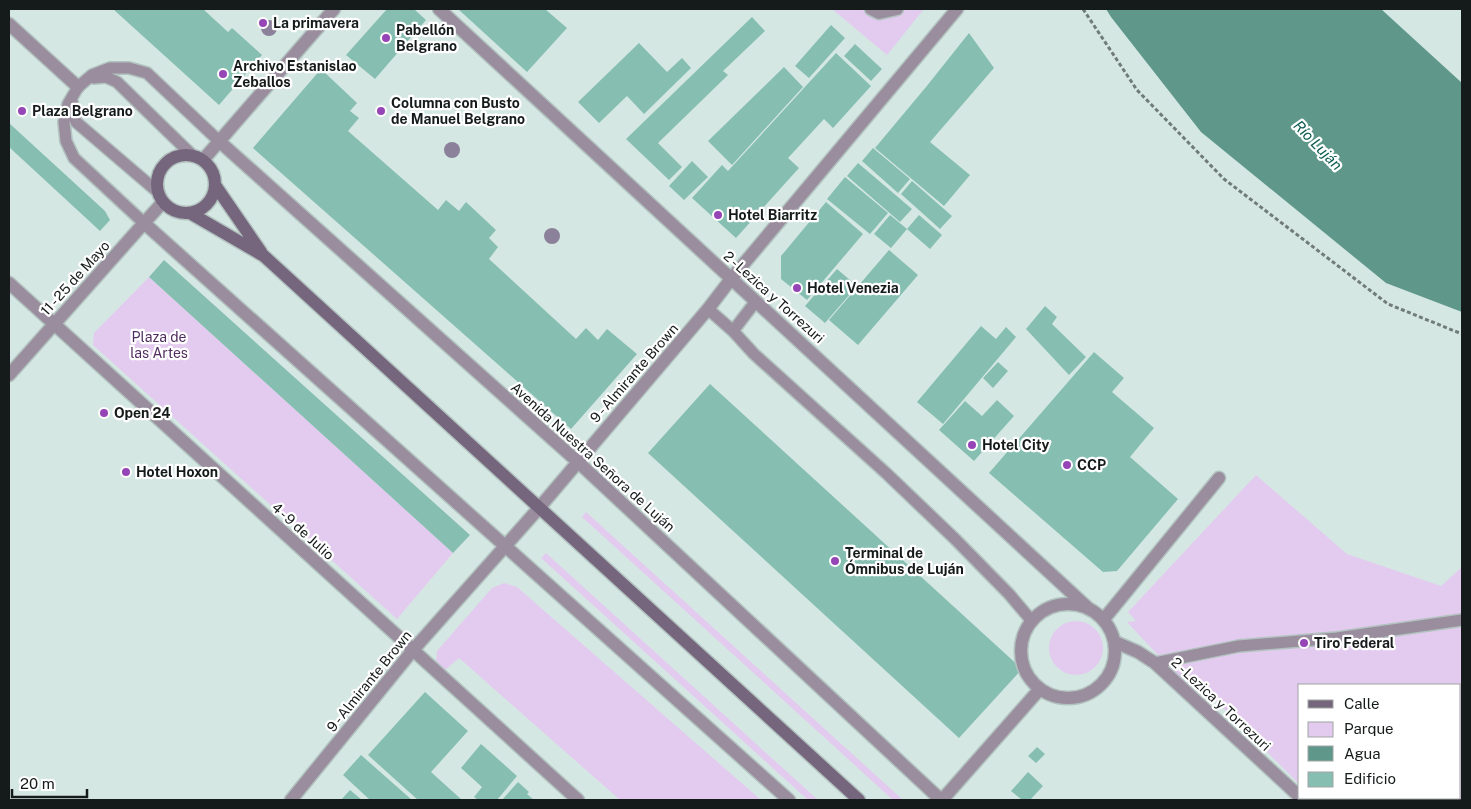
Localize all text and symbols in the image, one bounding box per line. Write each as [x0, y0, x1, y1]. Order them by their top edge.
place label: La primavera [273, 15, 359, 31]
marker: La primavera [257, 17, 269, 29]
place label: Pabellón Belgrano [396, 22, 457, 54]
marker: Pabellón Belgrano [380, 32, 392, 44]
place label: Archivo Estanislao Zeballos [233, 58, 357, 90]
marker: Archivo Estanislao Zeballos [217, 68, 229, 80]
place label: Columna con Busto de Manuel Belgrano [391, 95, 525, 127]
place label: Plaza Belgrano [32, 103, 133, 119]
marker: Plaza Belgrano [16, 105, 28, 117]
marker: Columna con Busto de Manuel Belgrano [375, 105, 387, 117]
water label: Río Luján [1290, 117, 1346, 173]
place label: Hotel Biarritz [728, 207, 817, 223]
marker: Hotel Biarritz [712, 209, 724, 221]
street label: 11 - 25 de Mayo [37, 237, 113, 319]
street label: 2 - Lezica y Torrezuri [721, 248, 827, 346]
place label: Hotel Venezia [807, 280, 899, 296]
marker: Hotel Venezia [791, 282, 803, 294]
street label: 9 - Almirante Brown [587, 320, 681, 426]
park label: Plaza de las Artes [130, 329, 188, 361]
street label: Avenida Nuestra Señora de Luján [508, 379, 678, 535]
place label: Open 24 [114, 405, 171, 421]
marker: Open 24 [98, 407, 110, 419]
place label: Hotel City [982, 437, 1049, 453]
marker: Hotel City [966, 439, 978, 451]
place label: CCP [1077, 457, 1106, 473]
marker: CCP [1061, 459, 1073, 471]
place label: Hotel Hoxon [136, 464, 218, 480]
marker: Hotel Hoxon [120, 466, 132, 478]
street label: 4 - 9 de Julio [269, 499, 337, 563]
place label: Terminal de Ómnibus de Luján [845, 545, 964, 577]
marker: Terminal de Ómnibus de Luján [829, 555, 841, 567]
street label: 9 - Almirante Brown [323, 627, 415, 735]
place label: Tiro Federal [1314, 635, 1395, 651]
marker: Tiro Federal [1298, 637, 1310, 649]
street label: 2 - Lezica y Torrezuri [1168, 654, 1274, 754]
legend [1298, 684, 1461, 799]
text: Calle [1344, 695, 1380, 712]
text: Parque [1344, 720, 1394, 737]
text: Agua [1344, 745, 1381, 762]
scale bar [12, 766, 88, 798]
text: Edificio [1344, 770, 1396, 787]
text: 20 m [20, 775, 55, 792]

